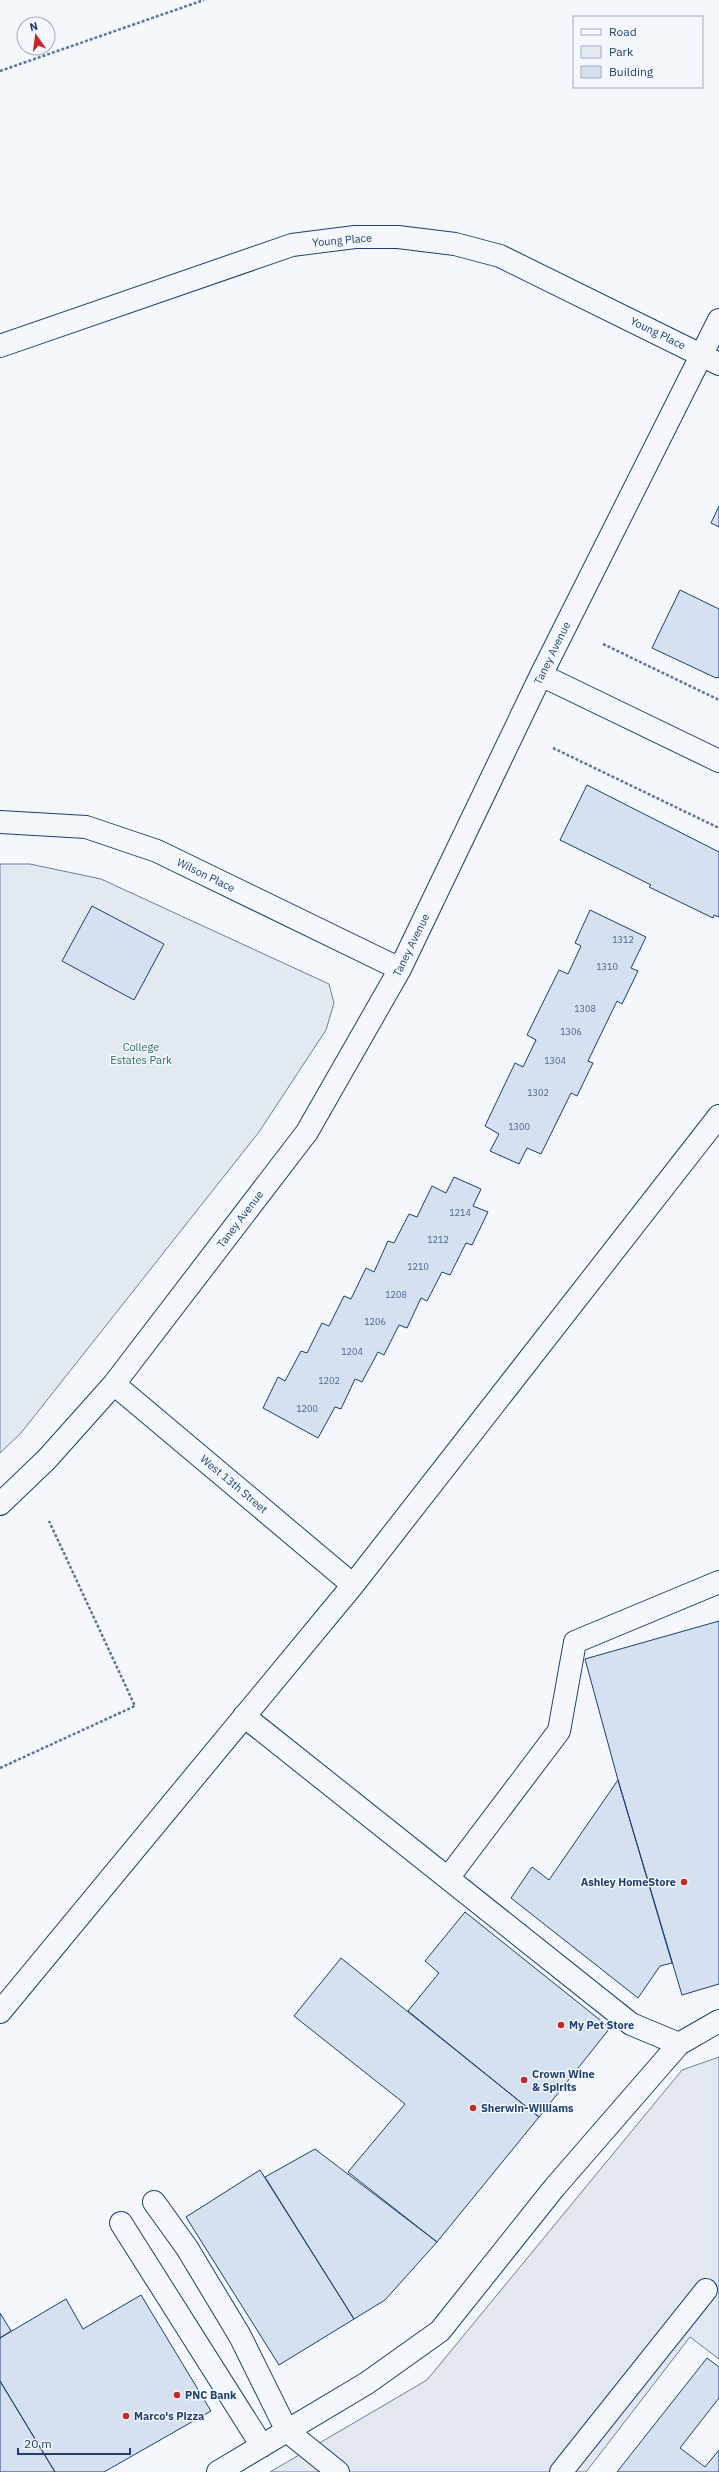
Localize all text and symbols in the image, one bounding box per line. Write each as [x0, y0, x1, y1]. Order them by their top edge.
north arrow [16, 16, 56, 56]
legend [573, 16, 703, 88]
text: N [28, 19, 39, 34]
text: Road [609, 24, 637, 39]
text: Park [609, 44, 634, 59]
text: Building [609, 64, 654, 79]
street label: Young Place [311, 230, 373, 250]
street label: Young Place [628, 314, 688, 352]
street label: Taney Avenue [531, 619, 573, 687]
street label: Wilson Place [175, 855, 237, 895]
street label: Taney Avenue [390, 911, 432, 979]
house number: 1312 [612, 934, 634, 945]
house number: 1310 [596, 961, 618, 972]
house number: 1308 [574, 1003, 596, 1014]
house number: 1306 [560, 1026, 582, 1037]
park label: College Estates Park [110, 1040, 172, 1067]
house number: 1304 [544, 1055, 566, 1066]
house number: 1302 [527, 1087, 549, 1098]
house number: 1300 [508, 1121, 530, 1132]
street label: Taney Avenue [214, 1187, 266, 1251]
house number: 1214 [449, 1207, 471, 1218]
house number: 1212 [427, 1234, 449, 1245]
house number: 1210 [407, 1261, 429, 1272]
house number: 1208 [385, 1289, 407, 1300]
house number: 1206 [364, 1316, 386, 1327]
house number: 1204 [341, 1346, 363, 1357]
house number: 1202 [318, 1375, 340, 1386]
house number: 1200 [296, 1403, 318, 1414]
street label: West 13th Street [198, 1452, 271, 1516]
place label: Ashley HomeStore [581, 1875, 676, 1889]
marker: Ashley HomeStore [679, 1877, 689, 1887]
place label: My Pet Store [569, 2018, 634, 2032]
marker: My Pet Store [556, 2020, 566, 2030]
place label: Crown Wine & Spirits [532, 2067, 595, 2094]
marker: Crown Wine & Spirits [519, 2075, 529, 2085]
place label: Sherwin-Williams [481, 2101, 574, 2115]
marker: Sherwin-Williams [468, 2103, 478, 2113]
place label: PNC Bank [185, 2388, 237, 2402]
marker: PNC Bank [172, 2390, 182, 2400]
place label: Marco's Pizza [134, 2409, 204, 2423]
marker: Marco's Pizza [121, 2411, 131, 2421]
scale bar [18, 2430, 130, 2456]
text: 20 m [24, 2436, 52, 2451]

